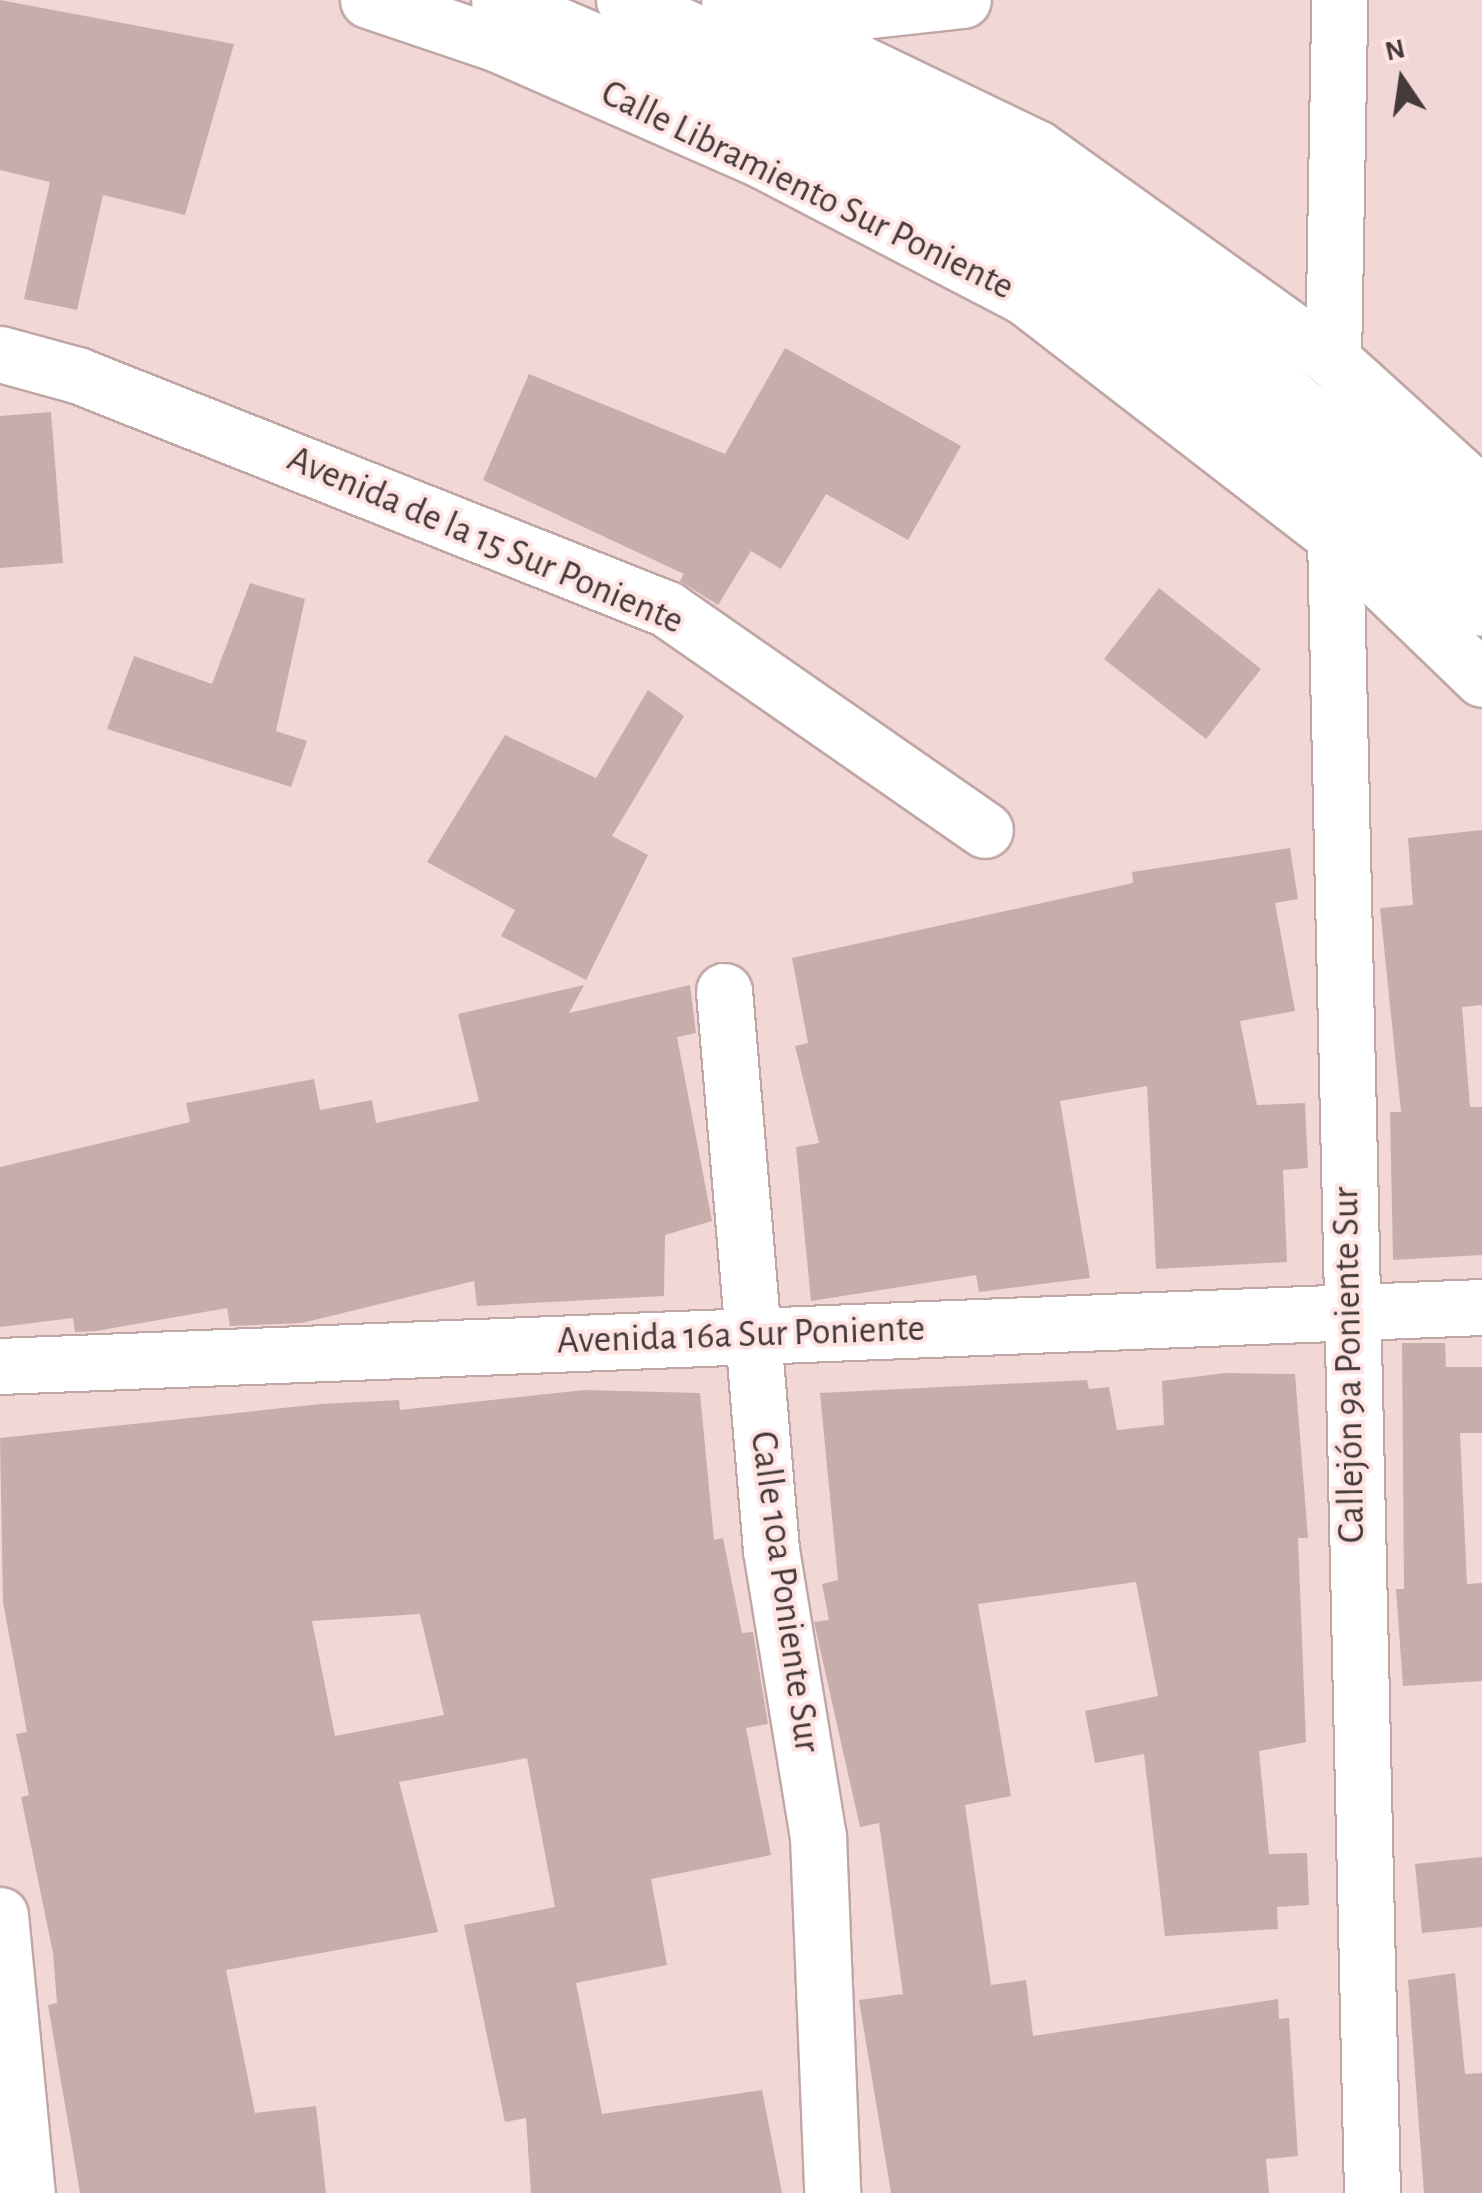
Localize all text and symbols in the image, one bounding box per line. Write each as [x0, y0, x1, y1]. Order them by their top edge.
north arrow [1352, 30, 1452, 130]
text: N [1383, 35, 1408, 67]
street label: Calle Libramiento Sur Poniente [593, 71, 1021, 311]
street label: Avenida de la 15 Sur Poniente [280, 437, 690, 645]
street label: Callejón 9a Poniente Sur [1324, 1186, 1376, 1544]
street label: Avenida 16a Sur Poniente [556, 1307, 926, 1365]
street label: Calle 10a Poniente Sur [739, 1429, 829, 1755]

